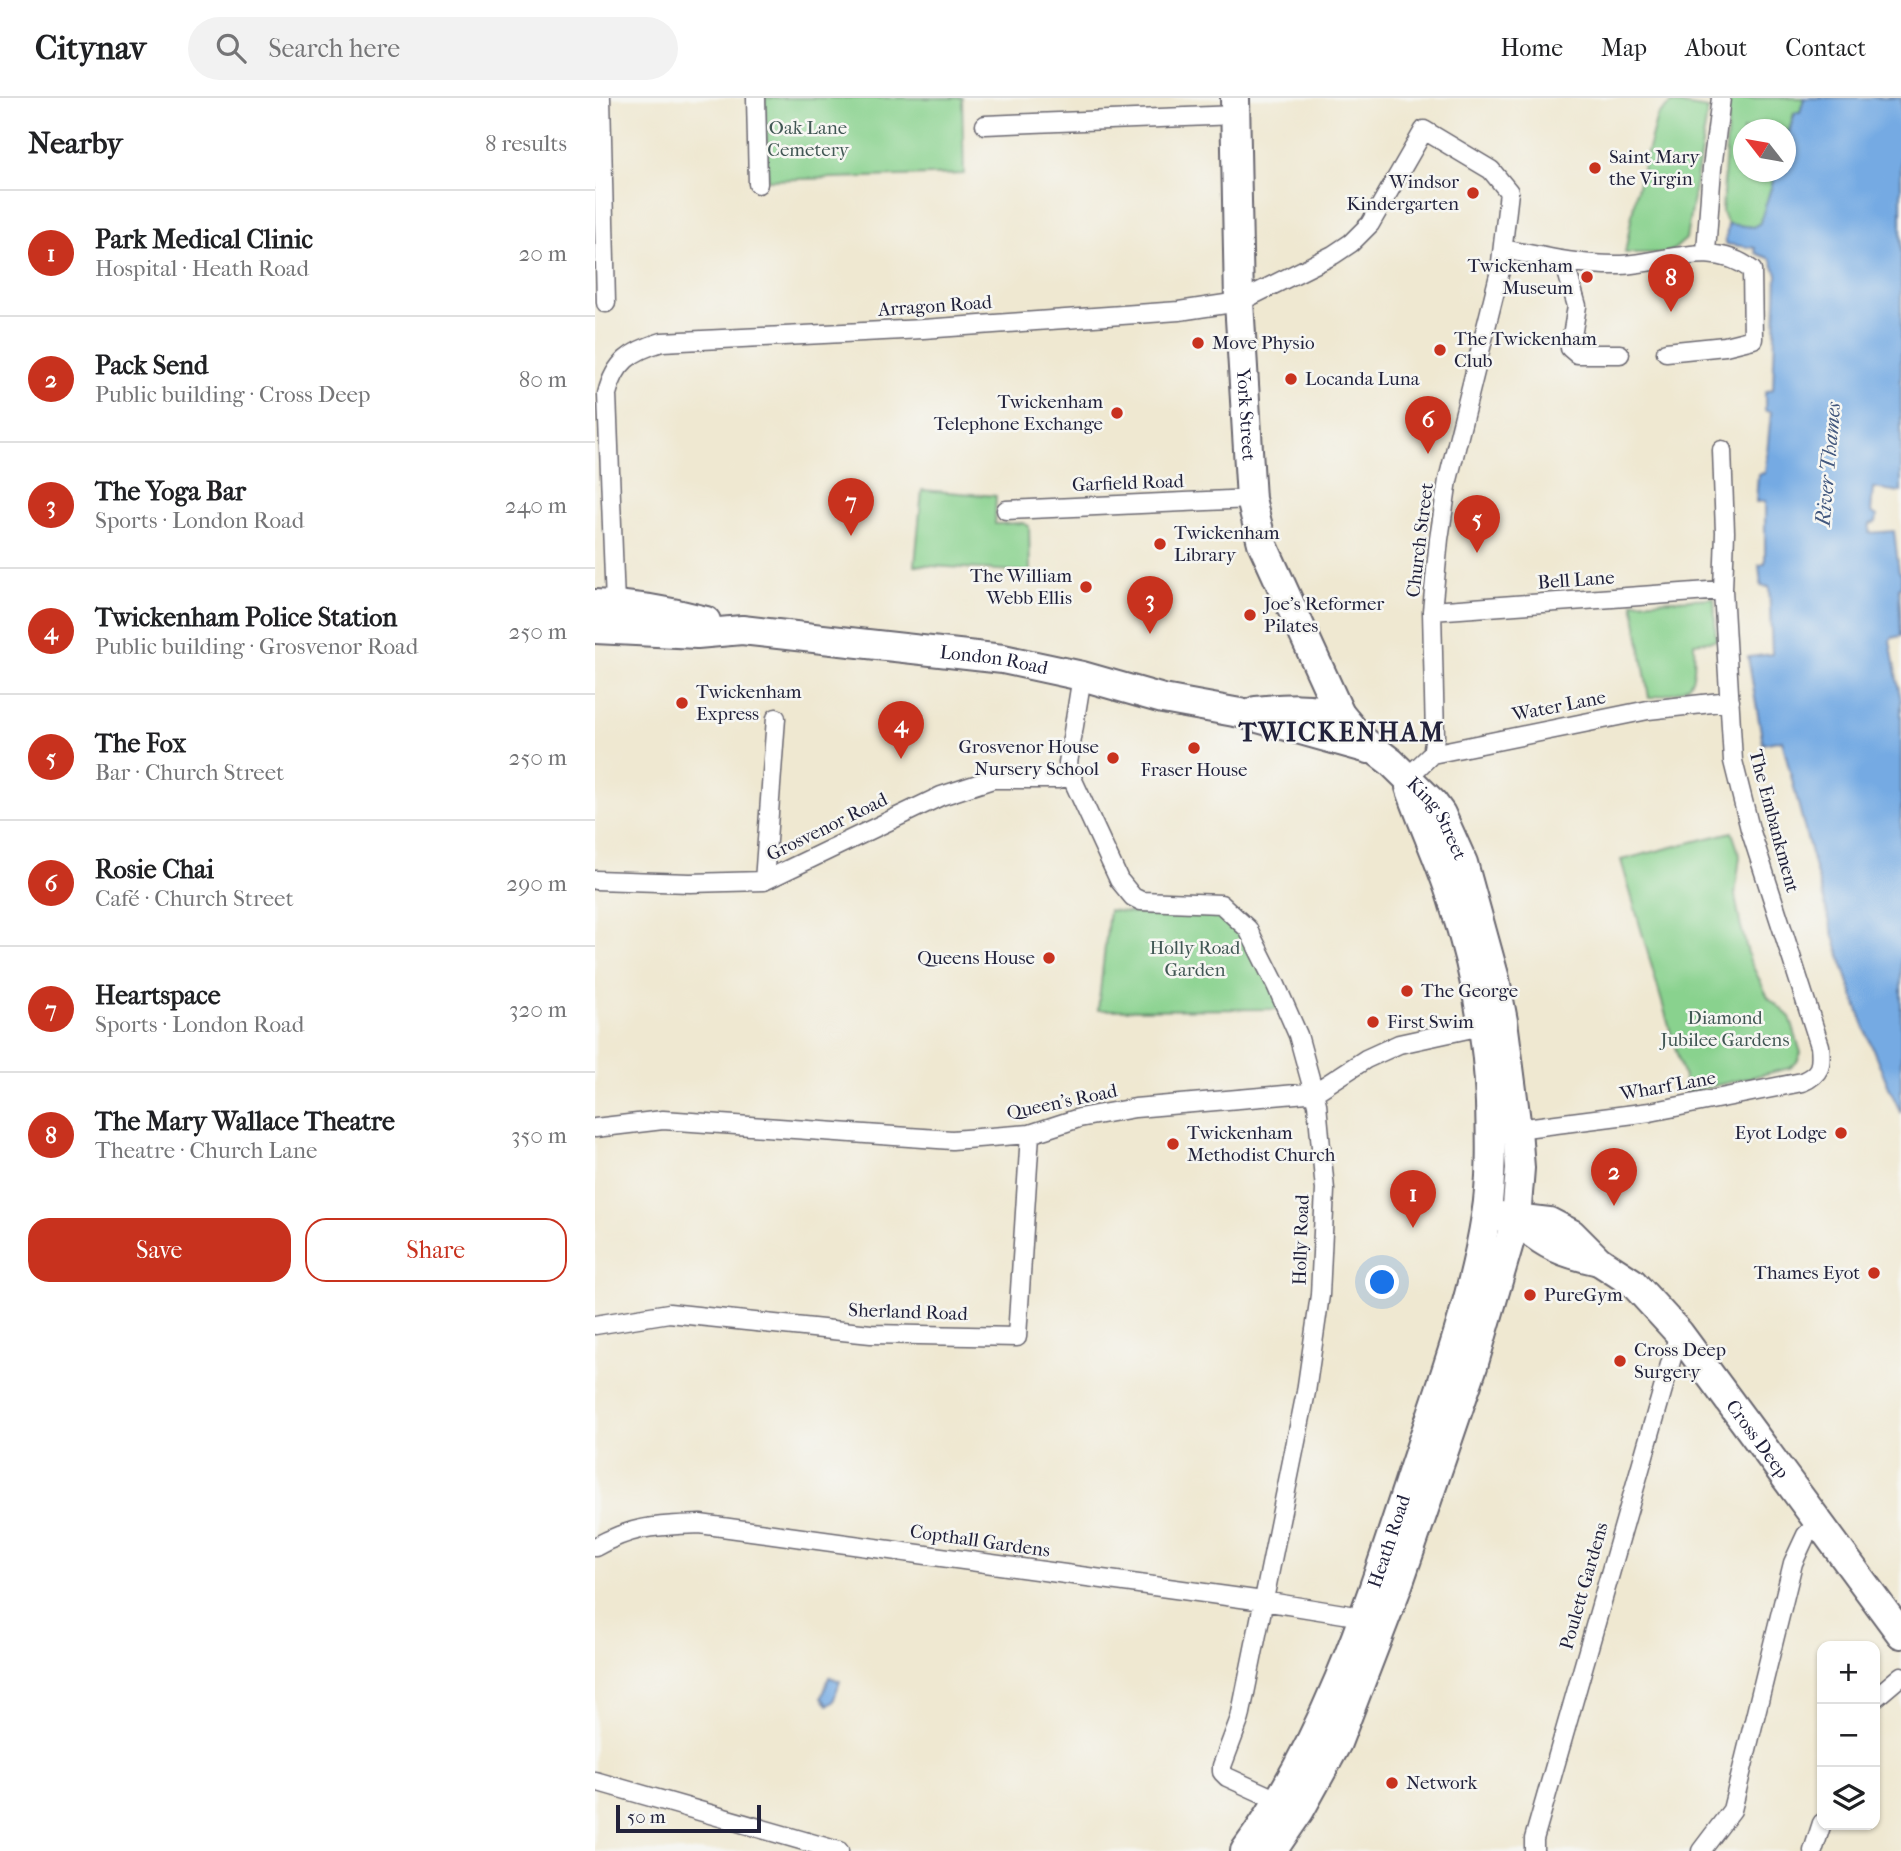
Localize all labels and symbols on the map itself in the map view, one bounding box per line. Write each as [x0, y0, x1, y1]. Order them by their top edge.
park label: Oak Lane Cemetery [767, 117, 850, 161]
north arrow [1733, 119, 1796, 182]
place label: Saint Mary the Virgin [1609, 146, 1700, 190]
marker: Saint Mary the Virgin [1587, 160, 1603, 176]
place label: Windsor Kindergarten [1347, 171, 1460, 215]
marker: Windsor Kindergarten [1465, 185, 1481, 201]
pin: 8 [1648, 254, 1694, 312]
place label: Twickenham Museum [1467, 255, 1573, 299]
marker: Twickenham Museum [1579, 269, 1595, 285]
street label: Arragon Road [876, 291, 993, 321]
place label: The Twickenham Club [1454, 328, 1597, 372]
place label: Move Physio [1212, 332, 1315, 354]
marker: Move Physio [1190, 335, 1206, 351]
marker: The Twickenham Club [1432, 342, 1448, 358]
street label: York Street [1232, 367, 1260, 462]
place label: Locanda Luna [1305, 368, 1420, 390]
marker: Locanda Luna [1283, 371, 1299, 387]
place label: Twickenham Telephone Exchange [934, 391, 1103, 435]
pin: 6 [1405, 396, 1451, 454]
water label: River Thames [1810, 401, 1845, 529]
marker: Twickenham Telephone Exchange [1109, 405, 1125, 421]
street label: Garfield Road [1072, 470, 1185, 496]
pin: 7 [828, 478, 874, 536]
street label: Church Street [1402, 481, 1438, 598]
pin: 5 [1454, 495, 1500, 553]
place label: Twickenham Library [1174, 522, 1280, 566]
marker: Twickenham Library [1152, 536, 1168, 552]
place label: The William Webb Ellis [970, 565, 1072, 609]
street label: Bell Lane [1537, 566, 1615, 594]
pin: 3 [1127, 576, 1173, 634]
marker: The William Webb Ellis [1078, 579, 1094, 595]
place label: Joe's Reformer Pilates [1262, 593, 1385, 637]
marker: Joe's Reformer Pilates [1242, 607, 1258, 623]
street label: London Road [939, 641, 1051, 680]
place label: Twickenham Express [696, 681, 802, 725]
street label: Water Lane [1509, 686, 1608, 726]
marker: Twickenham Express [674, 695, 690, 711]
pin: 4 [878, 701, 924, 759]
district label: TWICKENHAM [1238, 717, 1445, 748]
place label: Grosvenor House Nursery School [958, 736, 1099, 780]
marker: Fraser House [1186, 740, 1202, 756]
street label: The Embankment [1744, 747, 1804, 895]
marker: Grosvenor House Nursery School [1105, 750, 1121, 766]
place label: Fraser House [1140, 759, 1248, 781]
street label: King Street [1402, 773, 1471, 863]
street label: Grosvenor Road [763, 788, 891, 866]
park label: Holly Road Garden [1150, 937, 1241, 981]
place label: Queens House [917, 947, 1035, 969]
marker: Queens House [1041, 950, 1057, 966]
place label: The George [1421, 980, 1518, 1002]
marker: The George [1399, 983, 1415, 999]
park label: Diamond Jubilee Gardens [1659, 1007, 1789, 1051]
place label: First Swim [1387, 1011, 1474, 1033]
marker: First Swim [1365, 1014, 1381, 1030]
street label: Wharf Lane [1617, 1067, 1718, 1105]
street label: Queen's Road [1005, 1079, 1120, 1124]
place label: Twickenham Methodist Church [1187, 1122, 1336, 1166]
place label: Eyot Lodge [1735, 1122, 1827, 1144]
marker: Eyot Lodge [1833, 1125, 1849, 1141]
marker: Twickenham Methodist Church [1165, 1136, 1181, 1152]
pin: 2 [1591, 1148, 1637, 1206]
pin: 1 [1390, 1170, 1436, 1228]
street label: Holly Road [1288, 1194, 1314, 1286]
place label: Thames Eyot [1754, 1262, 1860, 1284]
your location [1365, 1265, 1399, 1299]
marker: Thames Eyot [1866, 1265, 1882, 1281]
place label: PureGym [1544, 1284, 1623, 1306]
marker: PureGym [1522, 1287, 1538, 1303]
street label: Sherland Road [848, 1299, 969, 1325]
place label: Cross Deep Surgery [1634, 1339, 1726, 1383]
marker: Cross Deep Surgery [1612, 1353, 1628, 1369]
street label: Cross Deep [1721, 1396, 1794, 1483]
street label: Heath Road [1363, 1491, 1415, 1591]
street label: Copthall Gardens [908, 1520, 1052, 1562]
street label: Poulett Gardens [1555, 1520, 1613, 1652]
place label: Network [1406, 1772, 1477, 1794]
marker: Network [1384, 1775, 1400, 1791]
scale bar [616, 1802, 761, 1834]

